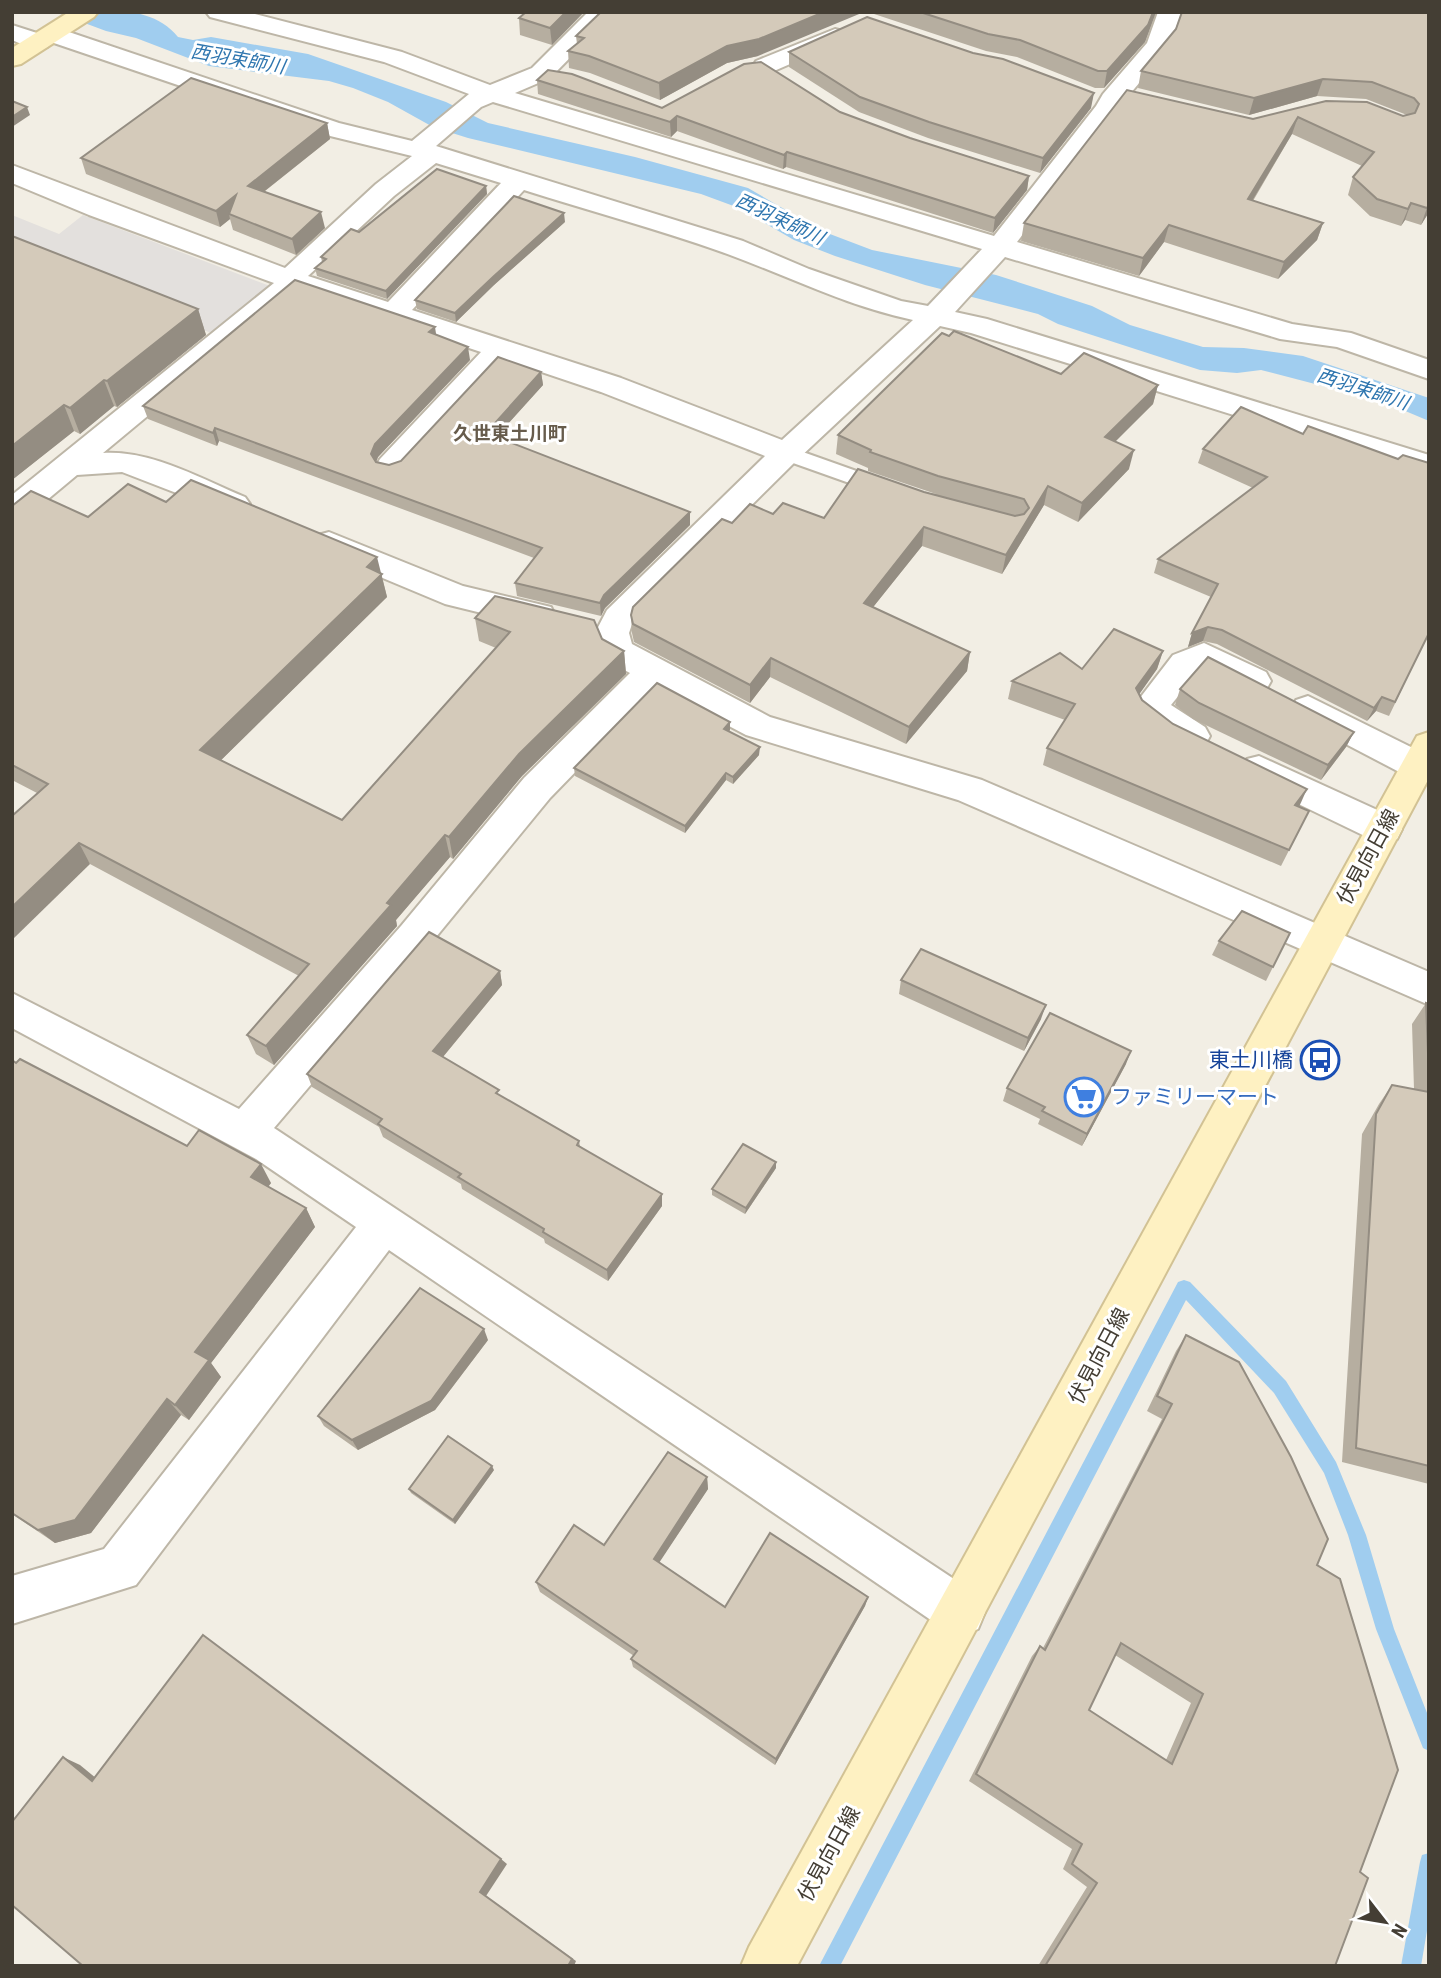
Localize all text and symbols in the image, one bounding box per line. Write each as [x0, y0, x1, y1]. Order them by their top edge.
water label: 西羽束師川 [189, 39, 289, 79]
water label: 西羽束師川 [732, 188, 830, 250]
water label: 西羽束師川 [1314, 363, 1414, 415]
district label: 久世東土川町 [453, 422, 567, 445]
street label: 伏見向日線 [1332, 805, 1404, 909]
bus stop icon: 東土川橋 [1299, 1039, 1341, 1081]
place label: 東土川橋 [1209, 1048, 1293, 1072]
supermarket icon: ファミリーマート [1063, 1076, 1105, 1118]
place label: ファミリーマート [1111, 1085, 1279, 1109]
street label: 伏見向日線 [1064, 1304, 1134, 1408]
street label: 伏見向日線 [793, 1802, 865, 1906]
north arrow [1350, 1887, 1420, 1957]
text: N [1386, 1920, 1412, 1941]

